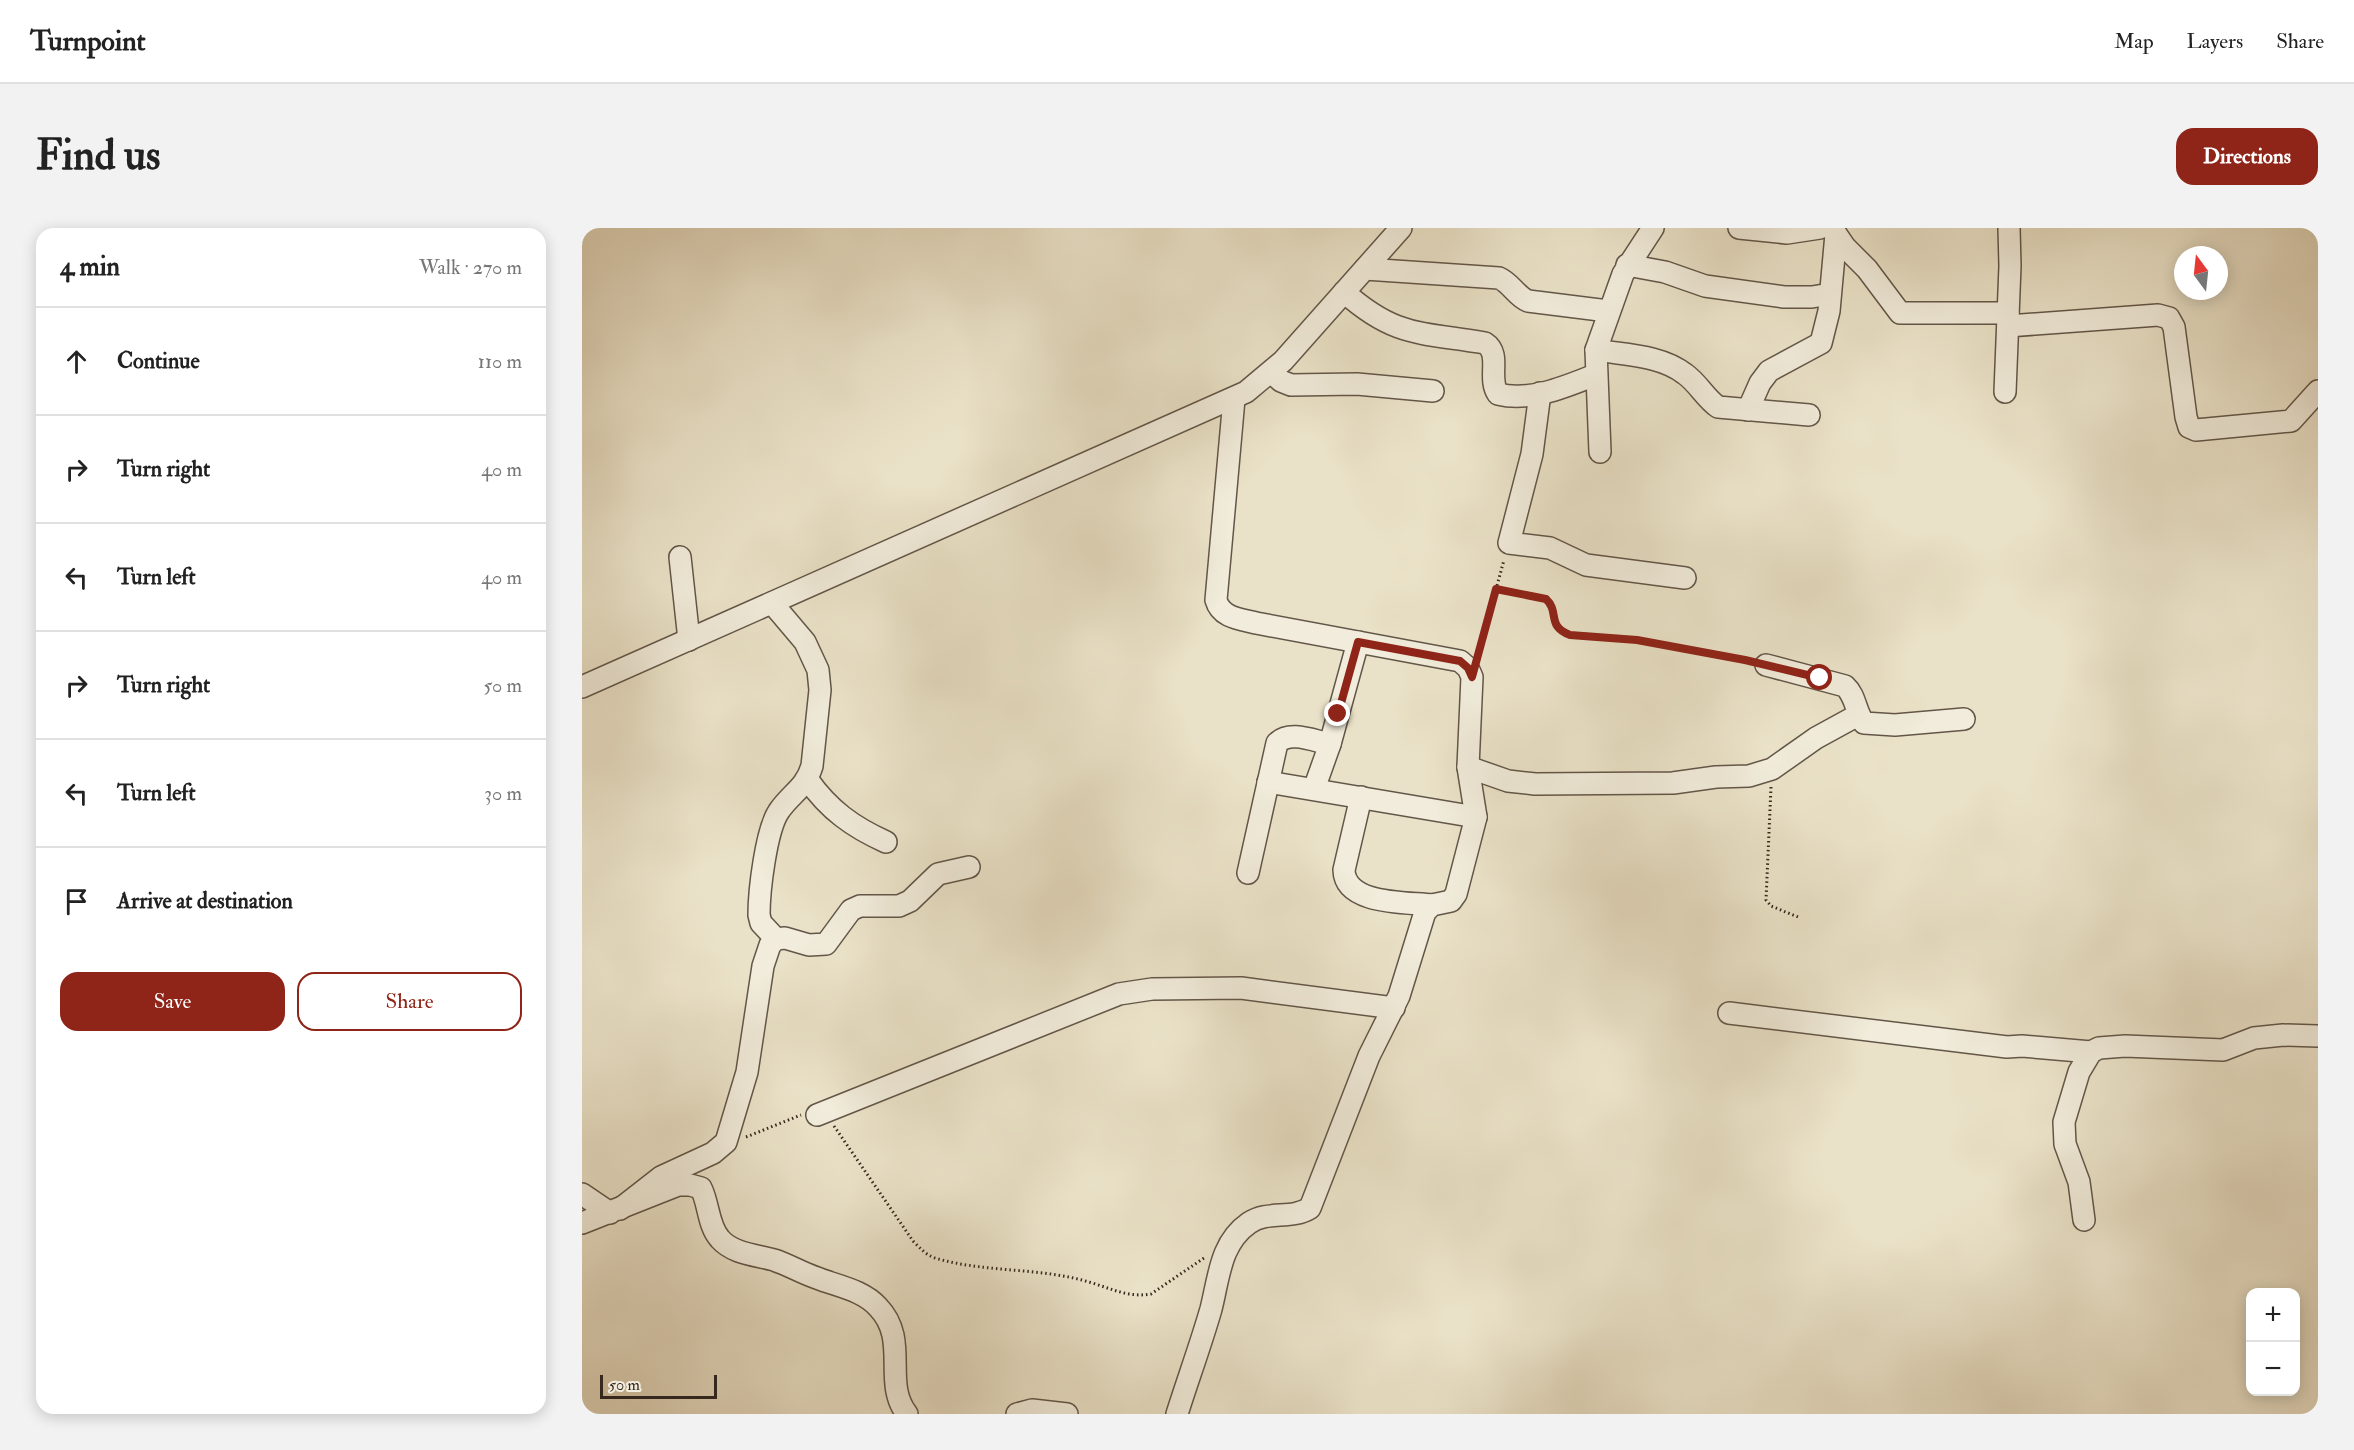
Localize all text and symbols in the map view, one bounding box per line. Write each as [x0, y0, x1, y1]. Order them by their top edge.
text: Turnpoint [30, 24, 146, 59]
text: Map [2114, 28, 2154, 55]
text: Layers [2187, 28, 2243, 55]
text: Share [2276, 28, 2324, 55]
button: Directions [2176, 128, 2318, 185]
text: Find us [36, 130, 160, 182]
north arrow [2174, 246, 2228, 300]
text: 4 min [60, 251, 120, 283]
text: Walk · 270 m [419, 255, 522, 280]
icon: ahead [60, 345, 93, 378]
text: Continue [117, 347, 200, 375]
text: 110 m [478, 349, 522, 374]
icon: right [60, 453, 93, 486]
text: Turn right [117, 455, 210, 483]
text: 40 m [481, 457, 522, 482]
icon: left [60, 561, 93, 594]
text: Turn left [117, 563, 196, 591]
text: 40 m [481, 565, 522, 590]
route start [1806, 664, 1832, 690]
icon: right [60, 669, 93, 702]
text: Turn right [117, 671, 210, 699]
text: 50 m [483, 673, 522, 698]
route end [1324, 700, 1350, 726]
icon: left [60, 777, 93, 810]
text: Turn left [117, 779, 196, 807]
text: 30 m [484, 781, 522, 806]
icon: arrive [60, 885, 93, 918]
text: Arrive at destination [117, 887, 293, 915]
button: Save [60, 972, 285, 1031]
button: Share [297, 972, 522, 1031]
map controls [2246, 1288, 2300, 1396]
button: + [2246, 1288, 2300, 1342]
button: − [2246, 1342, 2300, 1396]
scale bar [600, 1372, 717, 1400]
text: 50 m [609, 1375, 640, 1395]

